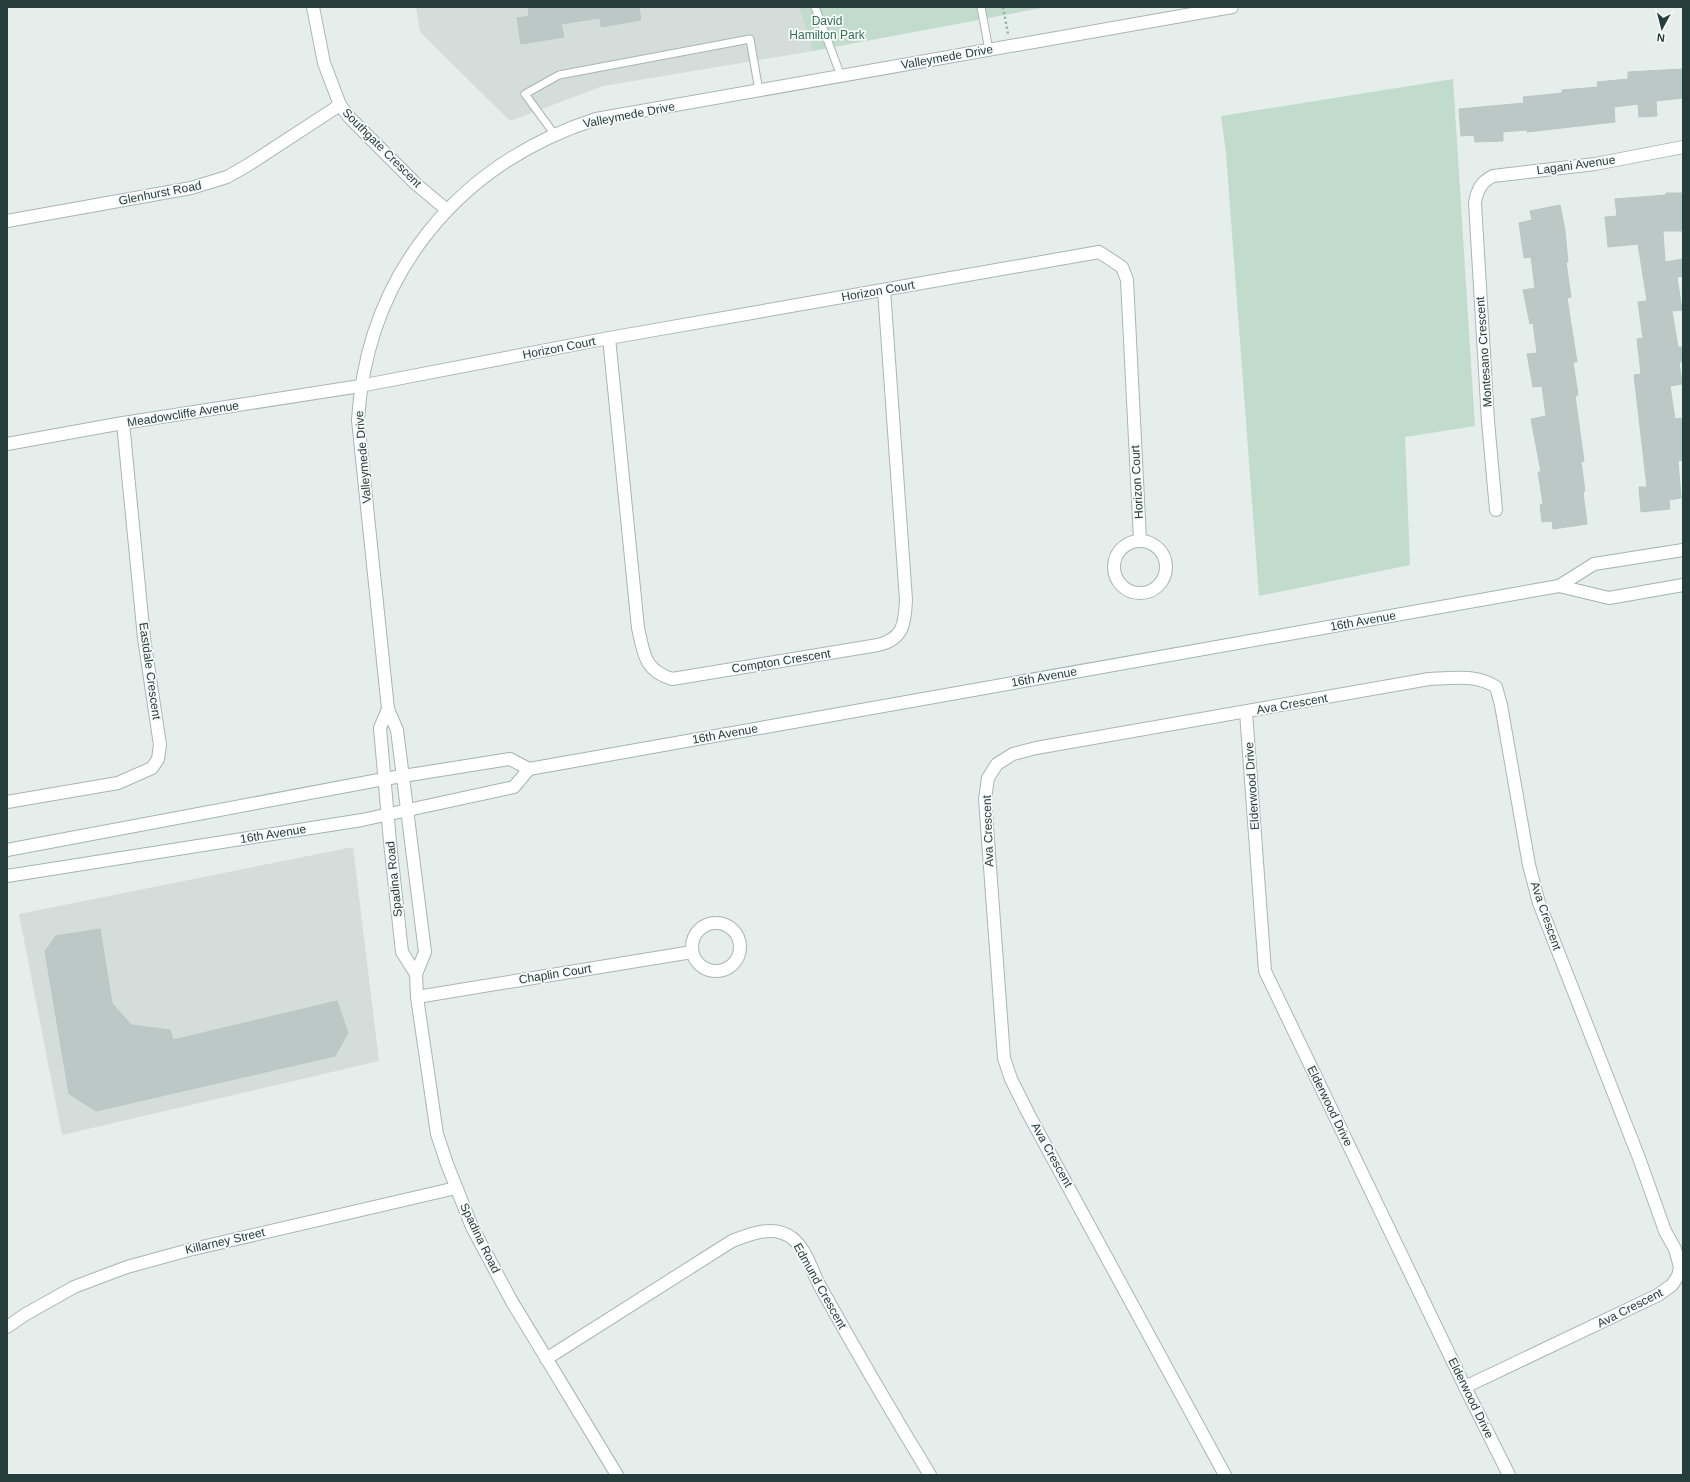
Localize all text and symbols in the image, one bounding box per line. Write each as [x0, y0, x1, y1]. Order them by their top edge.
north arrow [1642, 8, 1682, 48]
park label: David Hamilton Park [789, 14, 866, 42]
text: N [1656, 31, 1665, 44]
street label: Valleymede Drive [900, 42, 994, 72]
street label: Valleymede Drive [582, 99, 676, 131]
street label: Southgate Crescent [340, 106, 425, 191]
street label: Lagani Avenue [1536, 153, 1616, 177]
street label: Glenhurst Road [117, 178, 203, 208]
street label: Horizon Court [840, 278, 916, 304]
street label: Montesano Crescent [1473, 296, 1495, 408]
street label: Horizon Court [521, 334, 597, 362]
street label: Meadowcliffe Avenue [126, 398, 240, 430]
street label: Valleymede Drive [352, 410, 374, 504]
street label: Horizon Court [1128, 444, 1146, 519]
street label: 16th Avenue [1329, 608, 1397, 634]
street label: Eastdale Crescent [136, 621, 164, 721]
street label: Compton Crescent [730, 646, 832, 676]
street label: 16th Avenue [1010, 664, 1078, 690]
street label: Ava Crescent [1255, 691, 1329, 717]
street label: 16th Avenue [691, 721, 759, 747]
street label: Elderwood Drive [1242, 741, 1262, 830]
street label: Ava Crescent [980, 794, 996, 867]
street label: 16th Avenue [239, 822, 307, 846]
street label: Spadina Road [383, 840, 405, 918]
street label: Ava Crescent [1528, 880, 1565, 953]
street label: Chaplin Court [518, 961, 593, 987]
street label: Elderwood Drive [1304, 1063, 1356, 1149]
street label: Ava Crescent [1028, 1120, 1076, 1190]
street label: Spadina Road [457, 1201, 503, 1275]
street label: Killarney Street [184, 1225, 267, 1257]
street label: Edmund Crescent [791, 1241, 850, 1332]
street label: Ava Crescent [1595, 1285, 1666, 1331]
street label: Elderwood Drive [1445, 1355, 1497, 1441]

